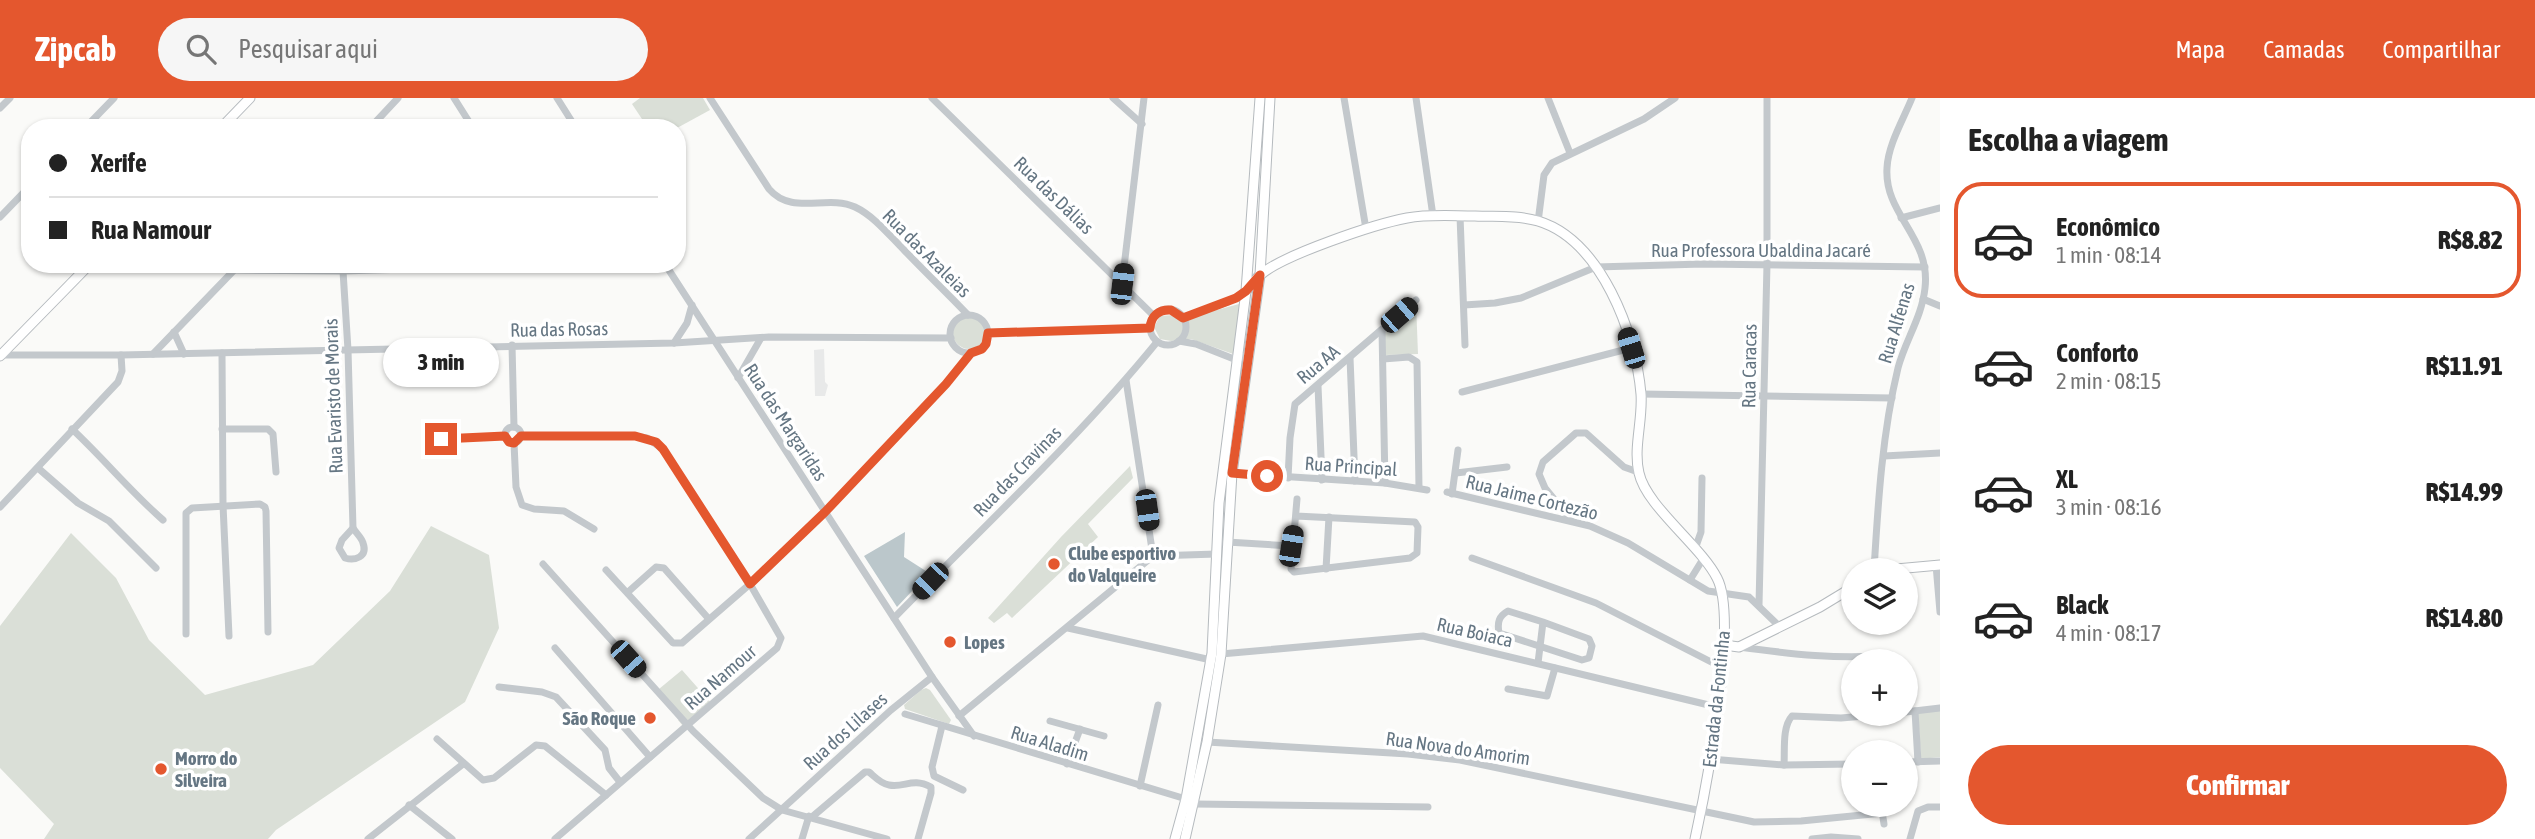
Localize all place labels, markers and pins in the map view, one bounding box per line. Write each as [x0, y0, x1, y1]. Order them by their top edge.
place label: Clube esportivo do Valqueire [1068, 542, 1176, 586]
marker: Clube esportivo do Valqueire [1046, 556, 1062, 572]
place label: Lopes [964, 631, 1005, 653]
marker: Lopes [942, 634, 958, 650]
place label: São Roque [562, 707, 636, 729]
marker: São Roque [642, 710, 658, 726]
place label: Morro do Silveira [175, 747, 237, 791]
marker: Morro do Silveira [153, 761, 169, 777]

